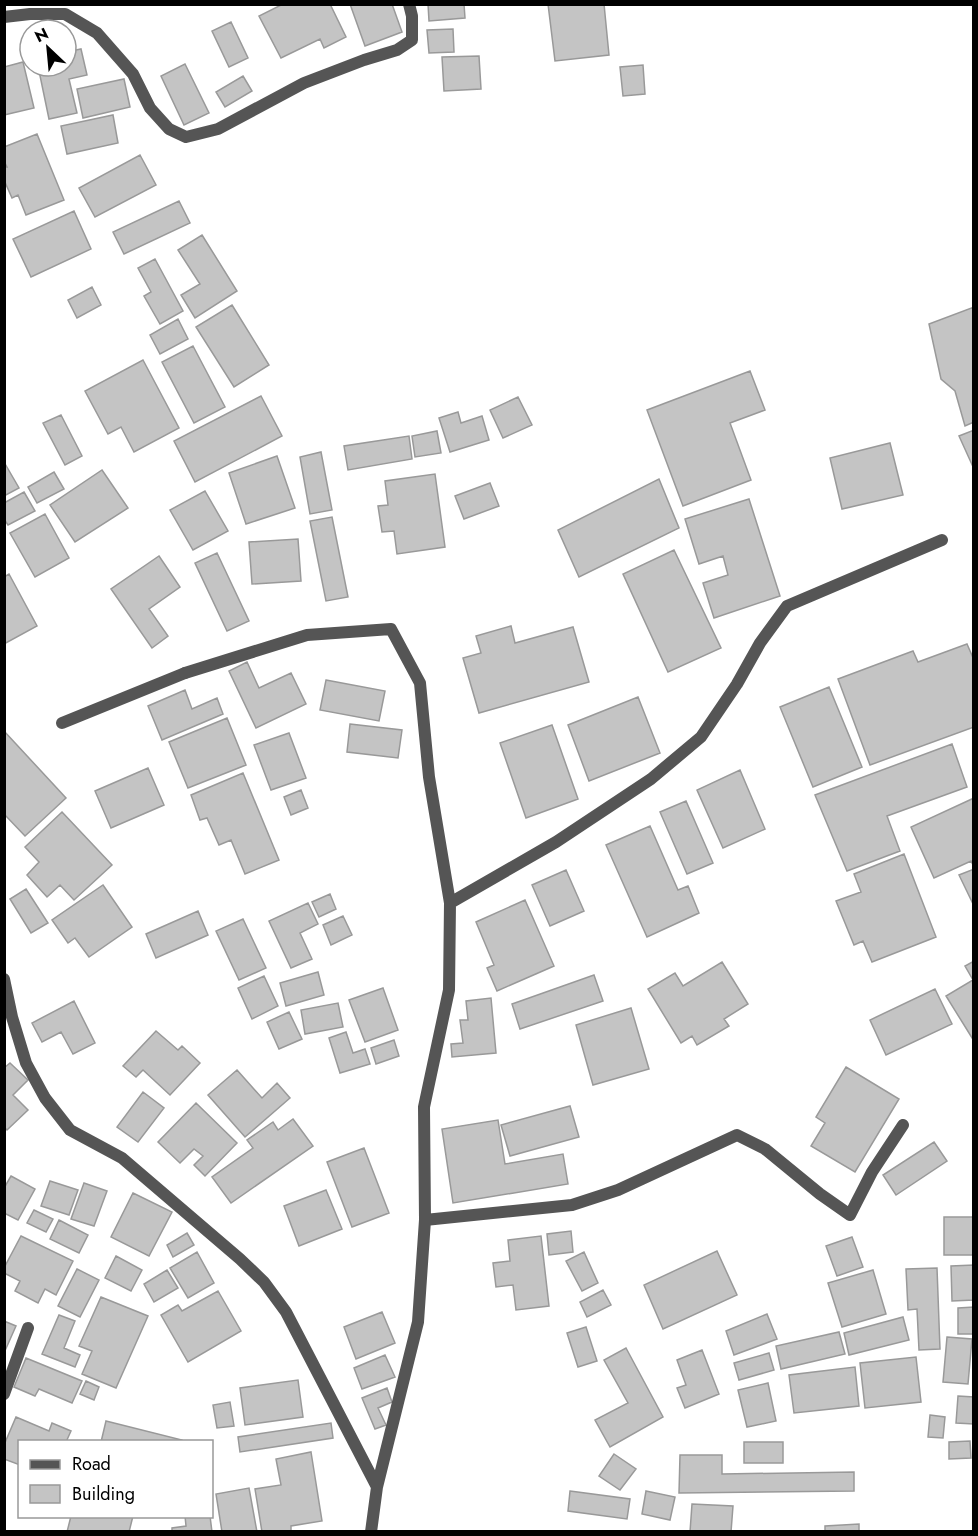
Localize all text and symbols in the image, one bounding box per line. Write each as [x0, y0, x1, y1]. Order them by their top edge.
north arrow [18, 18, 78, 78]
text: N [31, 22, 52, 48]
legend [18, 1440, 213, 1518]
text: Road [72, 1451, 111, 1477]
text: Building [72, 1481, 135, 1507]

